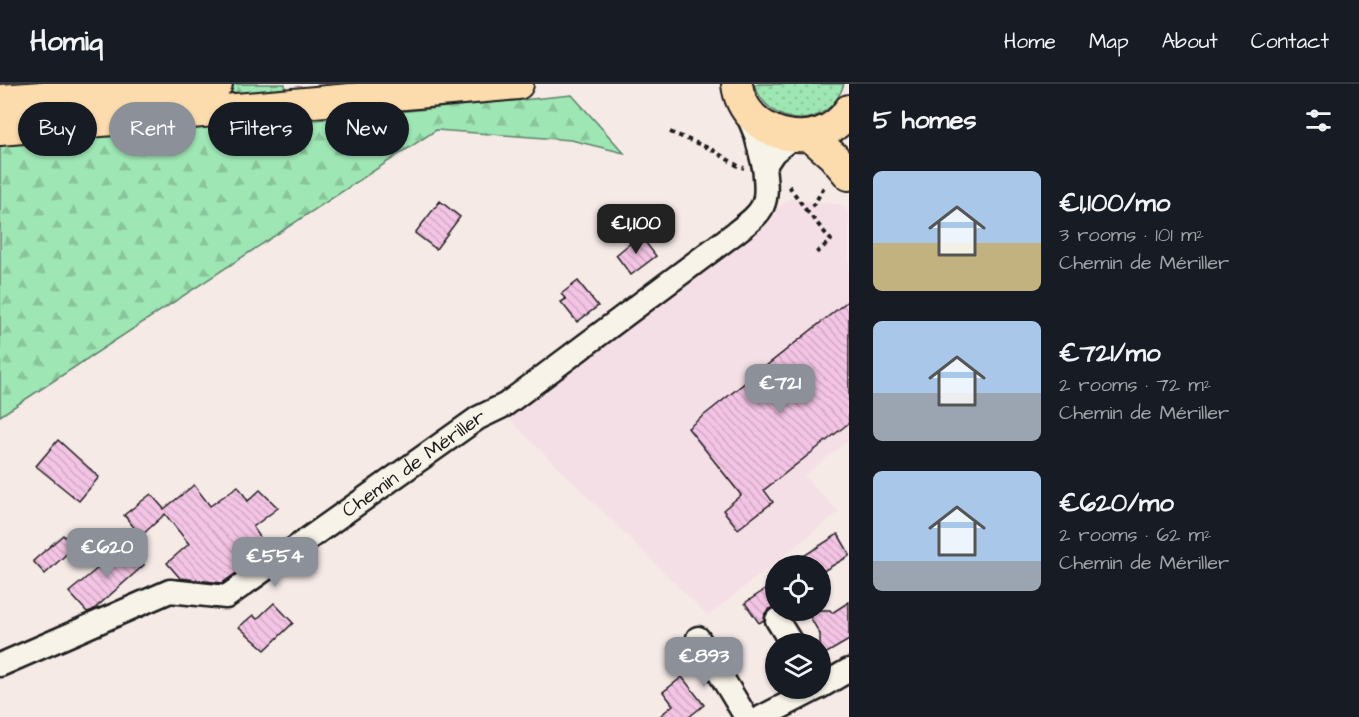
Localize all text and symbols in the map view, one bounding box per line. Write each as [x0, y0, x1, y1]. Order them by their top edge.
text: Homiq [30, 22, 103, 61]
text: Home [1004, 27, 1056, 56]
text: Map [1089, 27, 1129, 56]
text: About [1162, 27, 1218, 56]
text: Contact [1251, 27, 1329, 56]
chip: Buy [18, 102, 97, 156]
chip: Rent [109, 102, 196, 156]
chip: Filters [208, 102, 313, 156]
chip: New [325, 102, 409, 156]
text: 5 homes [873, 102, 977, 138]
icon: filters [1302, 104, 1335, 137]
text: €1,100/mo [1059, 185, 1170, 221]
icon: home [921, 195, 993, 267]
pin: €1,100 [587, 204, 685, 255]
text: €1,100 [611, 209, 661, 237]
text: 3 rooms · 101 m² [1059, 221, 1204, 249]
text: Chemin de Mériller [1059, 249, 1229, 277]
text: €721/mo [1059, 335, 1161, 371]
icon: home [921, 345, 993, 417]
pin: €721 [744, 364, 816, 415]
text: €721 [759, 369, 801, 397]
text: 2 rooms · 72 m² [1059, 371, 1211, 399]
text: Chemin de Mériller [1059, 399, 1229, 427]
street label: Chemin de Mériller [336, 403, 490, 524]
text: €620/mo [1059, 485, 1174, 521]
icon: home [921, 495, 993, 567]
text: 2 rooms · 62 m² [1059, 521, 1211, 549]
pin: €620 [71, 528, 143, 579]
text: €620 [81, 533, 133, 561]
pin: €554 [239, 537, 311, 588]
text: €554 [246, 542, 304, 570]
text: Chemin de Mériller [1059, 549, 1229, 577]
map controls [765, 555, 831, 699]
button: locate [765, 555, 831, 621]
button: layers [765, 633, 831, 699]
pin: €893 [668, 637, 740, 688]
text: €893 [679, 642, 729, 670]

